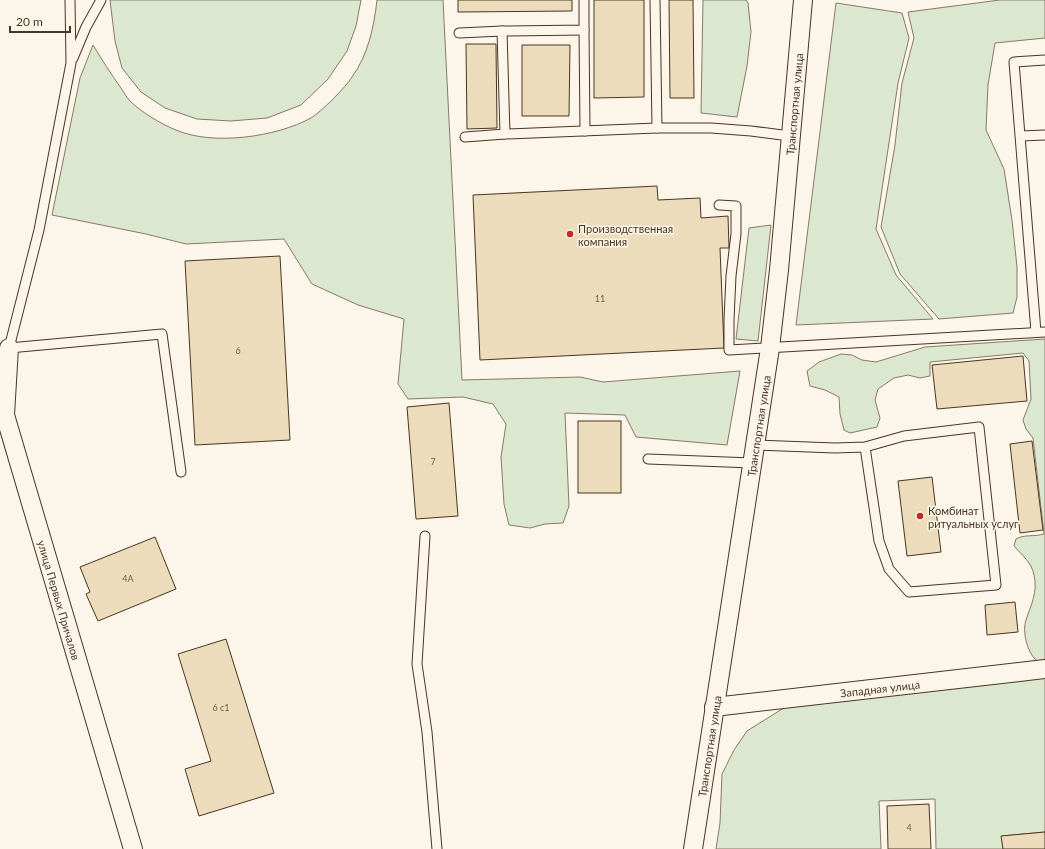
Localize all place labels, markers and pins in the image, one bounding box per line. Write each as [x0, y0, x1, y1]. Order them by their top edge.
place label: Производственная компания [578, 222, 673, 248]
marker: Производственная компания [565, 229, 575, 239]
place label: Комбинат ритуальных услуг [928, 504, 1019, 530]
marker: Комбинат ритуальных услуг [915, 511, 925, 521]

